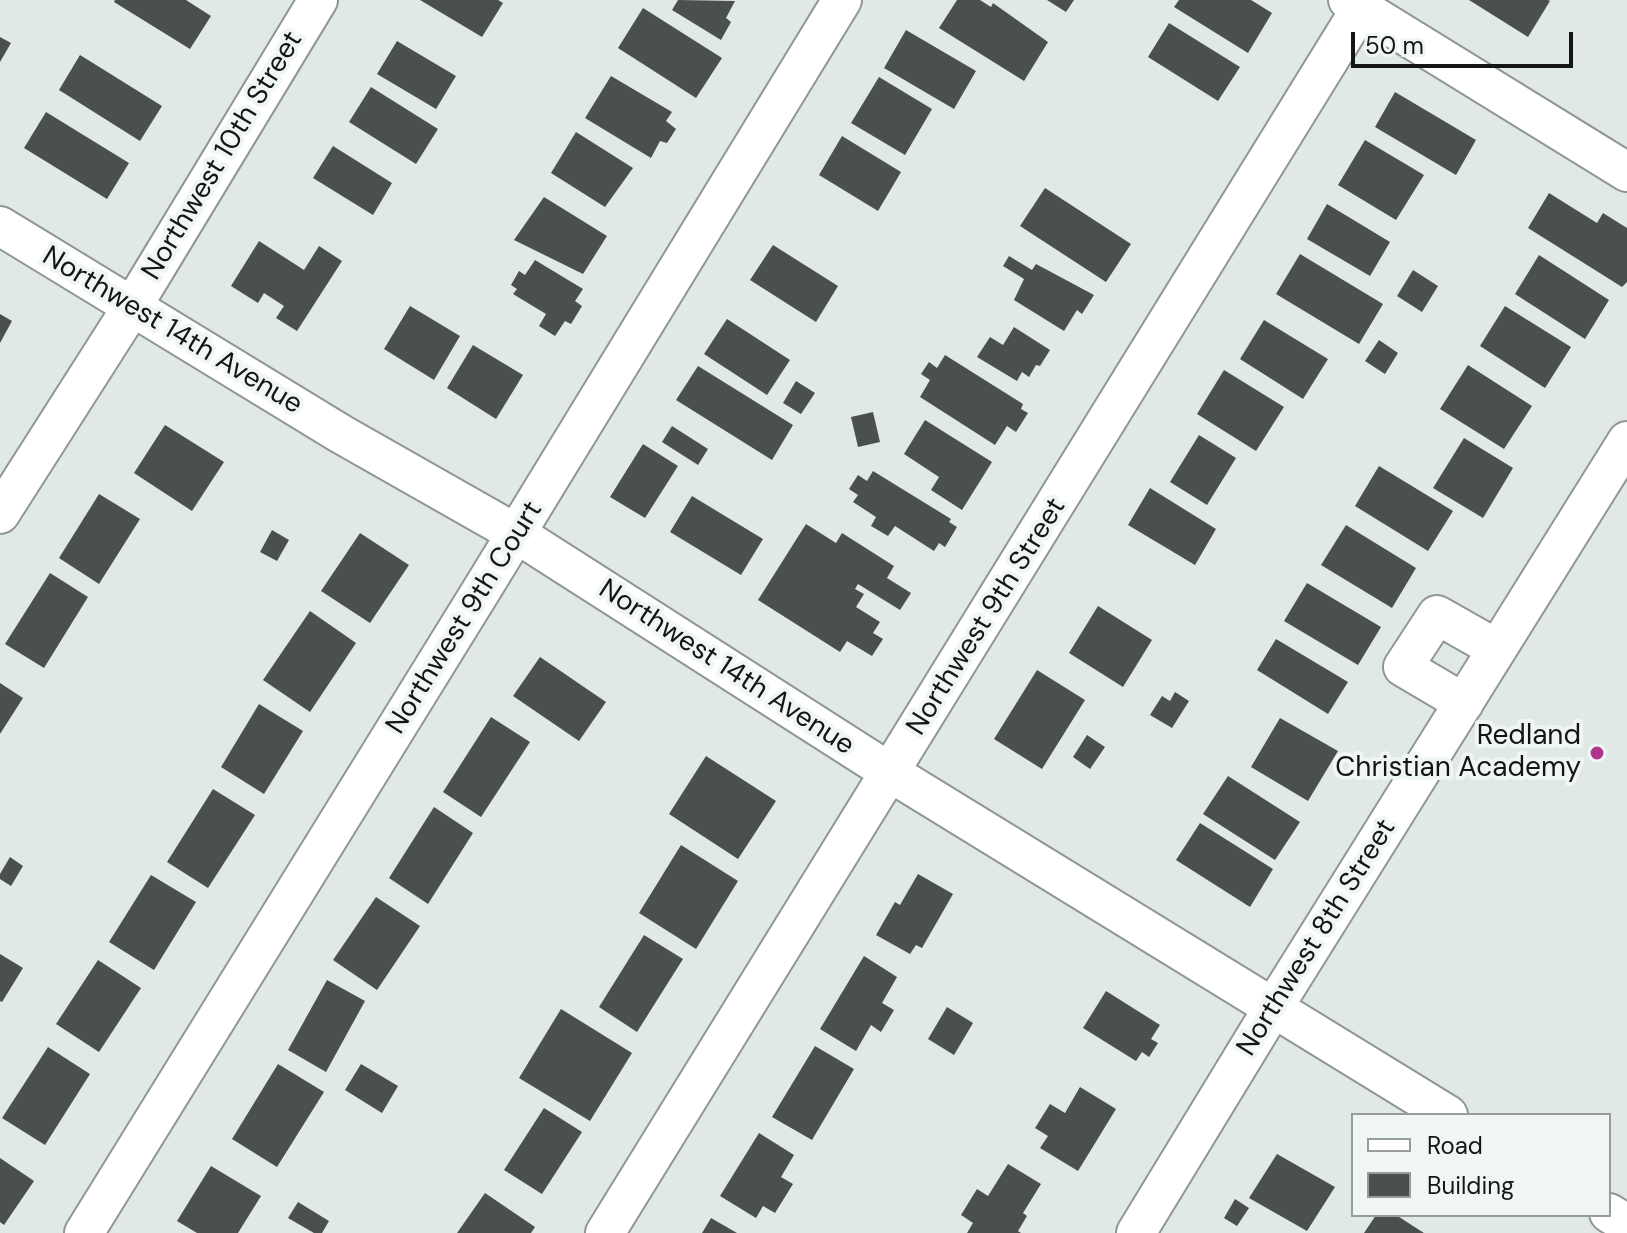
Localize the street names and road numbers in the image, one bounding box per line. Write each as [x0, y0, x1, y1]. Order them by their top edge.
street label: Northwest 10th Street [136, 26, 310, 286]
street label: Northwest 14th Avenue [36, 240, 308, 422]
street label: Northwest 9th Street [900, 492, 1074, 742]
street label: Northwest 9th Court [380, 495, 550, 741]
street label: Northwest 14th Avenue [592, 573, 860, 763]
street label: Northwest 8th Street [1230, 813, 1404, 1063]

